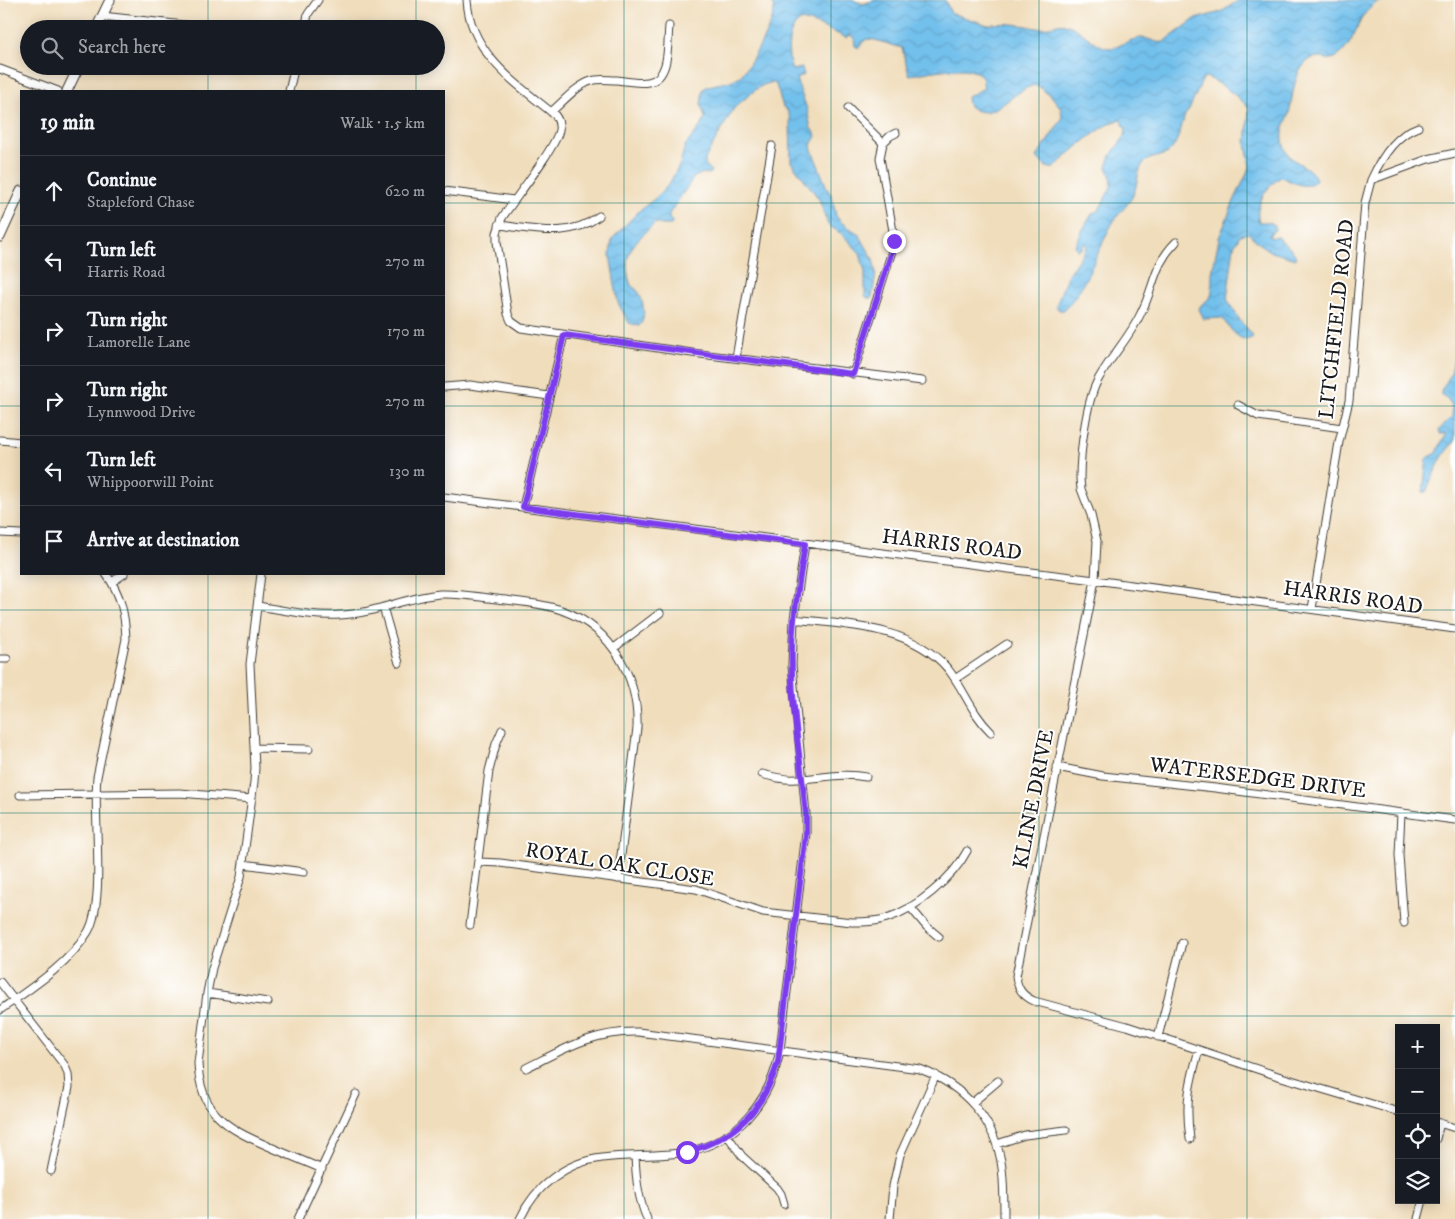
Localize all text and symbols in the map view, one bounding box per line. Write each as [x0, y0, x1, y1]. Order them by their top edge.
search box [20, 20, 445, 75]
icon: search [38, 34, 66, 62]
text: Search here [78, 36, 166, 59]
text: 19 min [40, 110, 95, 136]
text: Walk · 1.5 km [340, 113, 425, 133]
text: Continue [87, 169, 157, 192]
icon: ahead [40, 177, 68, 205]
text: 620 m [385, 181, 425, 201]
text: Stapleford Chase [87, 192, 195, 212]
street label: LITCHFIELD ROAD [1314, 218, 1360, 420]
route end [883, 230, 906, 253]
text: Turn left [87, 239, 156, 262]
icon: left [40, 247, 68, 275]
text: 270 m [385, 251, 425, 271]
text: Harris Road [87, 262, 165, 282]
text: Turn right [87, 309, 167, 332]
icon: right [40, 317, 68, 345]
text: 170 m [387, 321, 425, 341]
text: Lamorelle Lane [87, 332, 190, 352]
text: Turn right [87, 379, 167, 402]
icon: right [40, 387, 68, 415]
text: 270 m [385, 391, 425, 411]
text: Lynnwood Drive [87, 402, 195, 422]
text: Turn left [87, 449, 156, 472]
icon: left [40, 457, 68, 485]
text: 130 m [389, 461, 425, 481]
text: Whippoorwill Point [87, 472, 214, 492]
street label: HARRIS ROAD [880, 524, 1023, 566]
icon: arrive [40, 527, 68, 555]
text: Arrive at destination [87, 529, 239, 552]
street label: HARRIS ROAD [1281, 575, 1424, 621]
street label: KLINE DRIVE [1008, 727, 1060, 871]
street label: WATERSEDGE DRIVE [1147, 752, 1368, 804]
street label: ROYAL OAK CLOSE [523, 837, 716, 893]
map controls [1395, 1024, 1440, 1204]
button: + [1395, 1024, 1440, 1069]
button: − [1395, 1069, 1440, 1114]
button: locate [1395, 1114, 1440, 1159]
route start [676, 1141, 699, 1164]
button: layers [1395, 1159, 1440, 1204]

